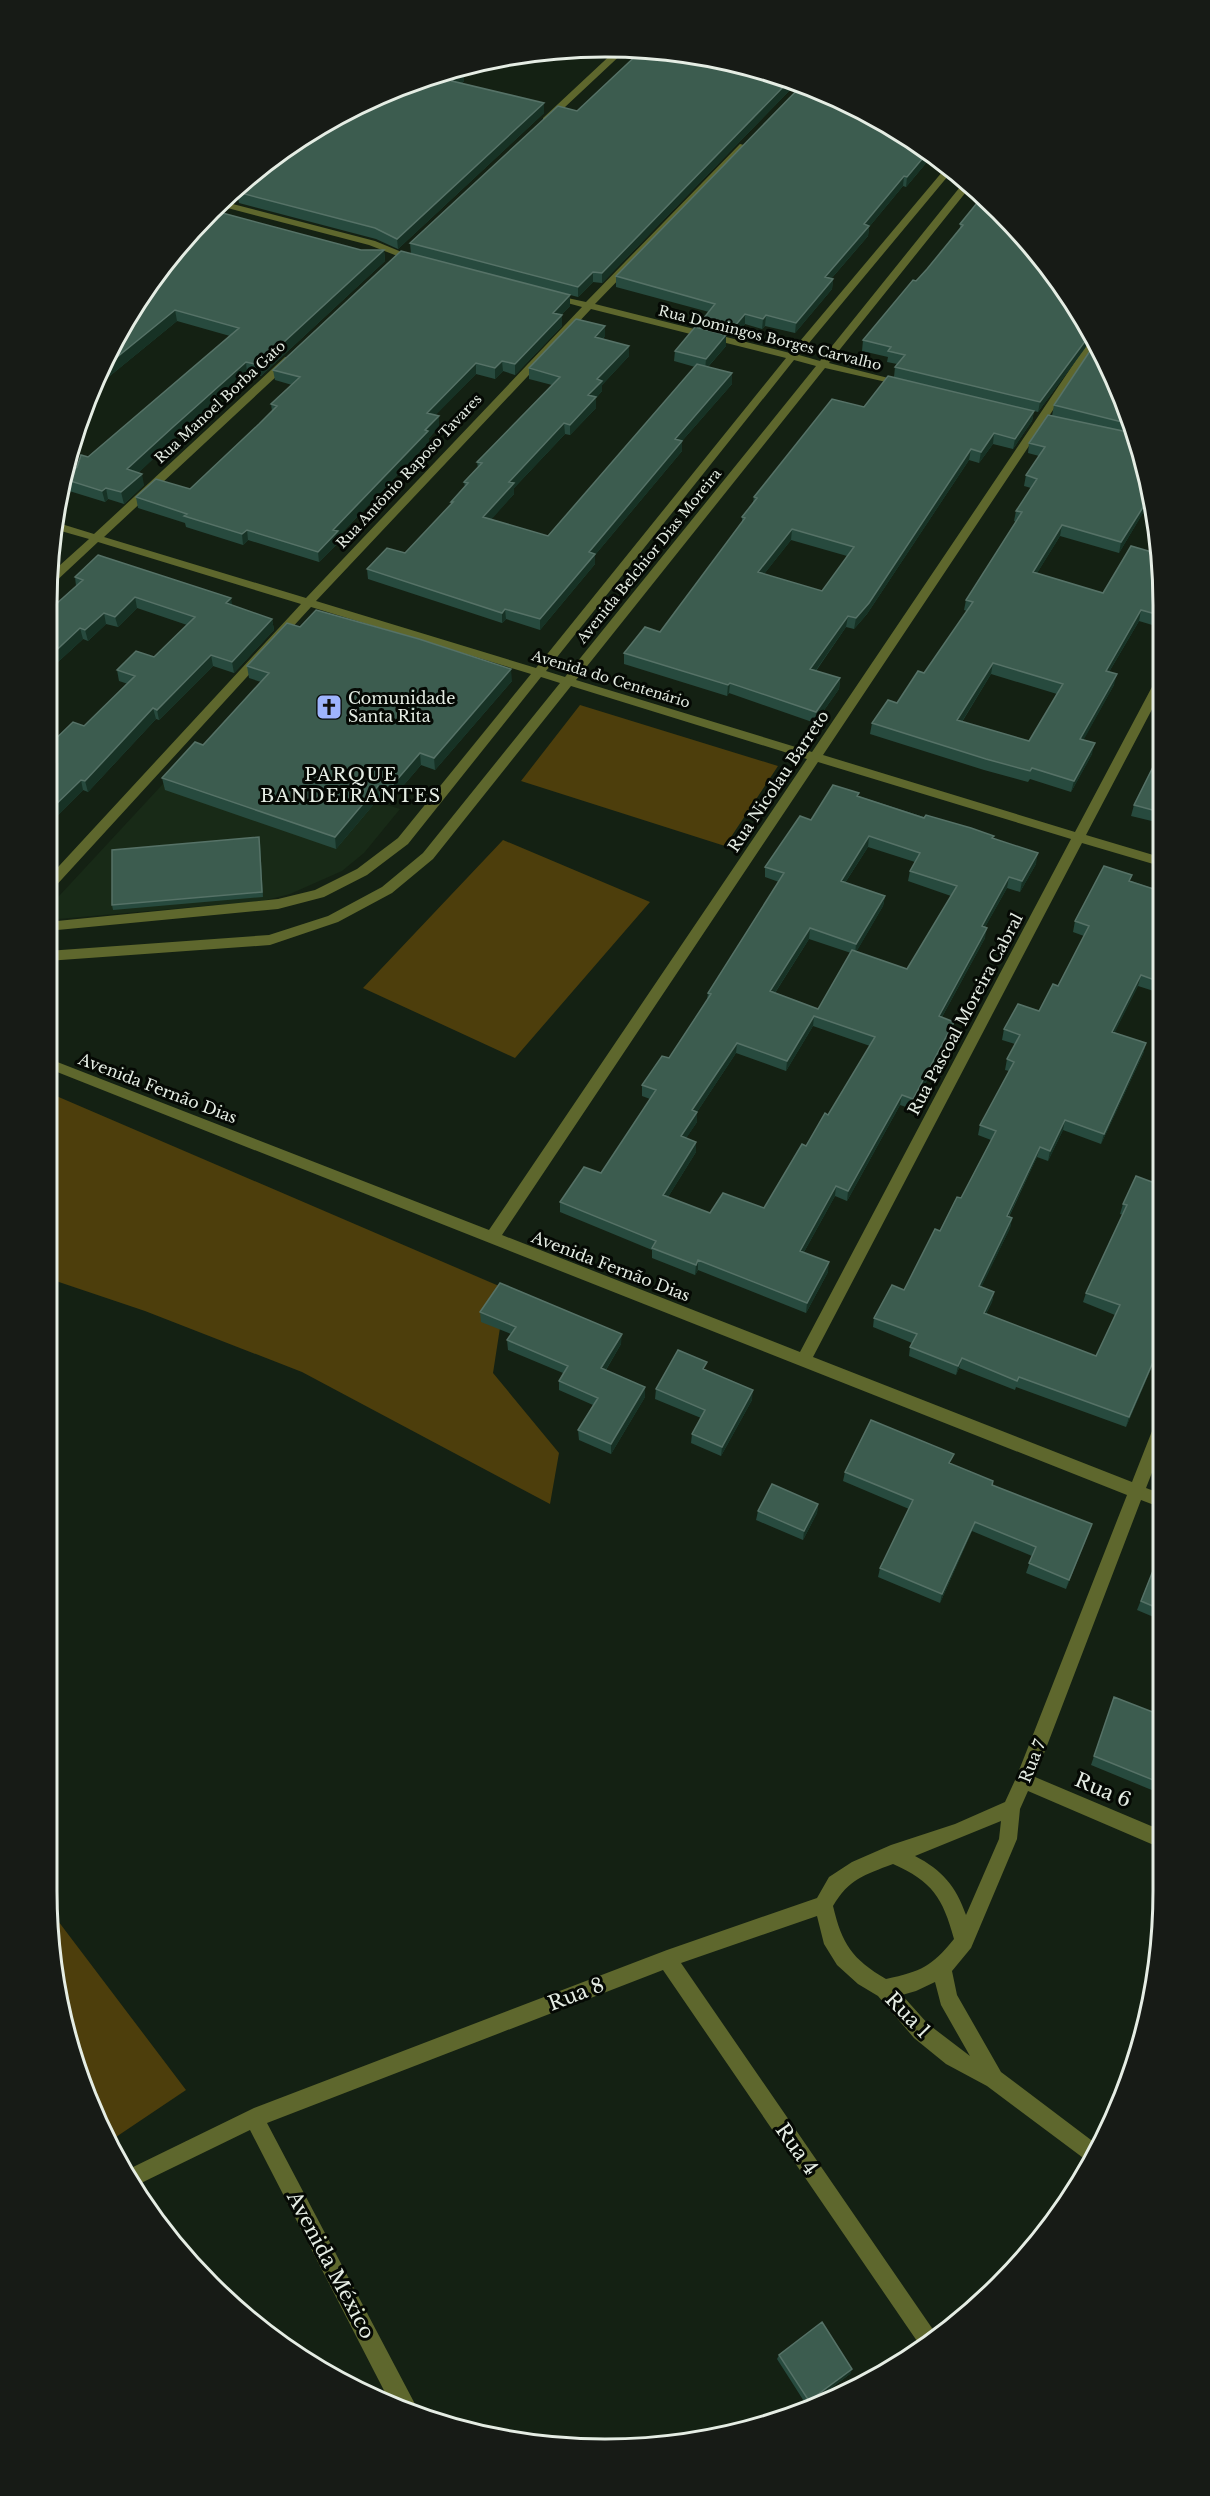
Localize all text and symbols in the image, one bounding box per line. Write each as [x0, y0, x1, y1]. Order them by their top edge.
street label: Rua Domingos Borges Carvalho [657, 302, 883, 374]
street label: Rua Manoel Borba Gato [151, 337, 289, 467]
street label: Rua Antônio Raposo Tavares [333, 390, 485, 552]
street label: Avenida Belchior Dias Moreira [572, 465, 725, 648]
street label: Avenida do Centenário [529, 646, 692, 712]
place label: Comunidade Santa Rita [348, 688, 455, 726]
church icon: Comunidade Santa Rita [314, 692, 344, 722]
street label: Rua Nicolau Barreto [723, 706, 833, 856]
district label: PARQUE BANDEIRANTES [260, 764, 442, 807]
street label: Rua Pascoal Moreira Cabral [903, 910, 1027, 1118]
street label: Avenida Fernão Dias [75, 1048, 240, 1127]
street label: Avenida Fernão Dias [528, 1226, 693, 1305]
street label: Rua 7 [1014, 1736, 1050, 1785]
street label: Rua 6 [1071, 1768, 1135, 1812]
street label: Rua 8 [545, 1972, 607, 2016]
street label: Rua 1 [880, 1987, 936, 2043]
street label: Rua 4 [771, 2119, 823, 2179]
street label: Avenida México [282, 2186, 380, 2343]

